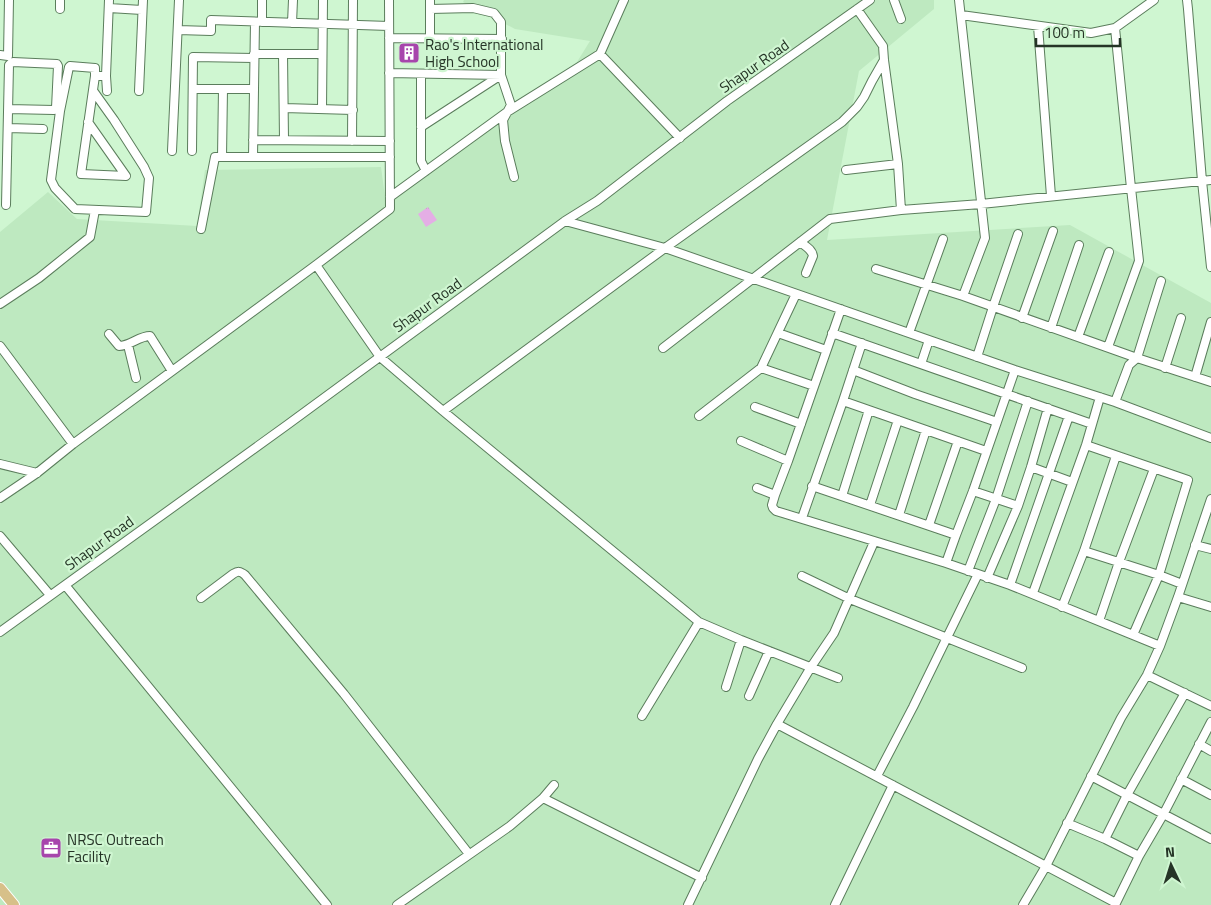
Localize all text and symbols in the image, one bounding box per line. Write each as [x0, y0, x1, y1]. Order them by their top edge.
scale bar [1036, 15, 1120, 47]
text: 100 m [1044, 21, 1085, 44]
place label: Rao's International High School [425, 33, 544, 73]
street label: Shapur Road [714, 33, 794, 99]
building icon: Rao's International High School [397, 41, 421, 65]
street label: Shapur Road [388, 272, 466, 338]
street label: Shapur Road [60, 510, 138, 576]
place label: NRSC Outreach Facility [67, 828, 164, 868]
office icon: NRSC Outreach Facility [39, 836, 63, 860]
north arrow [1146, 840, 1196, 890]
text: N [1164, 841, 1176, 862]

